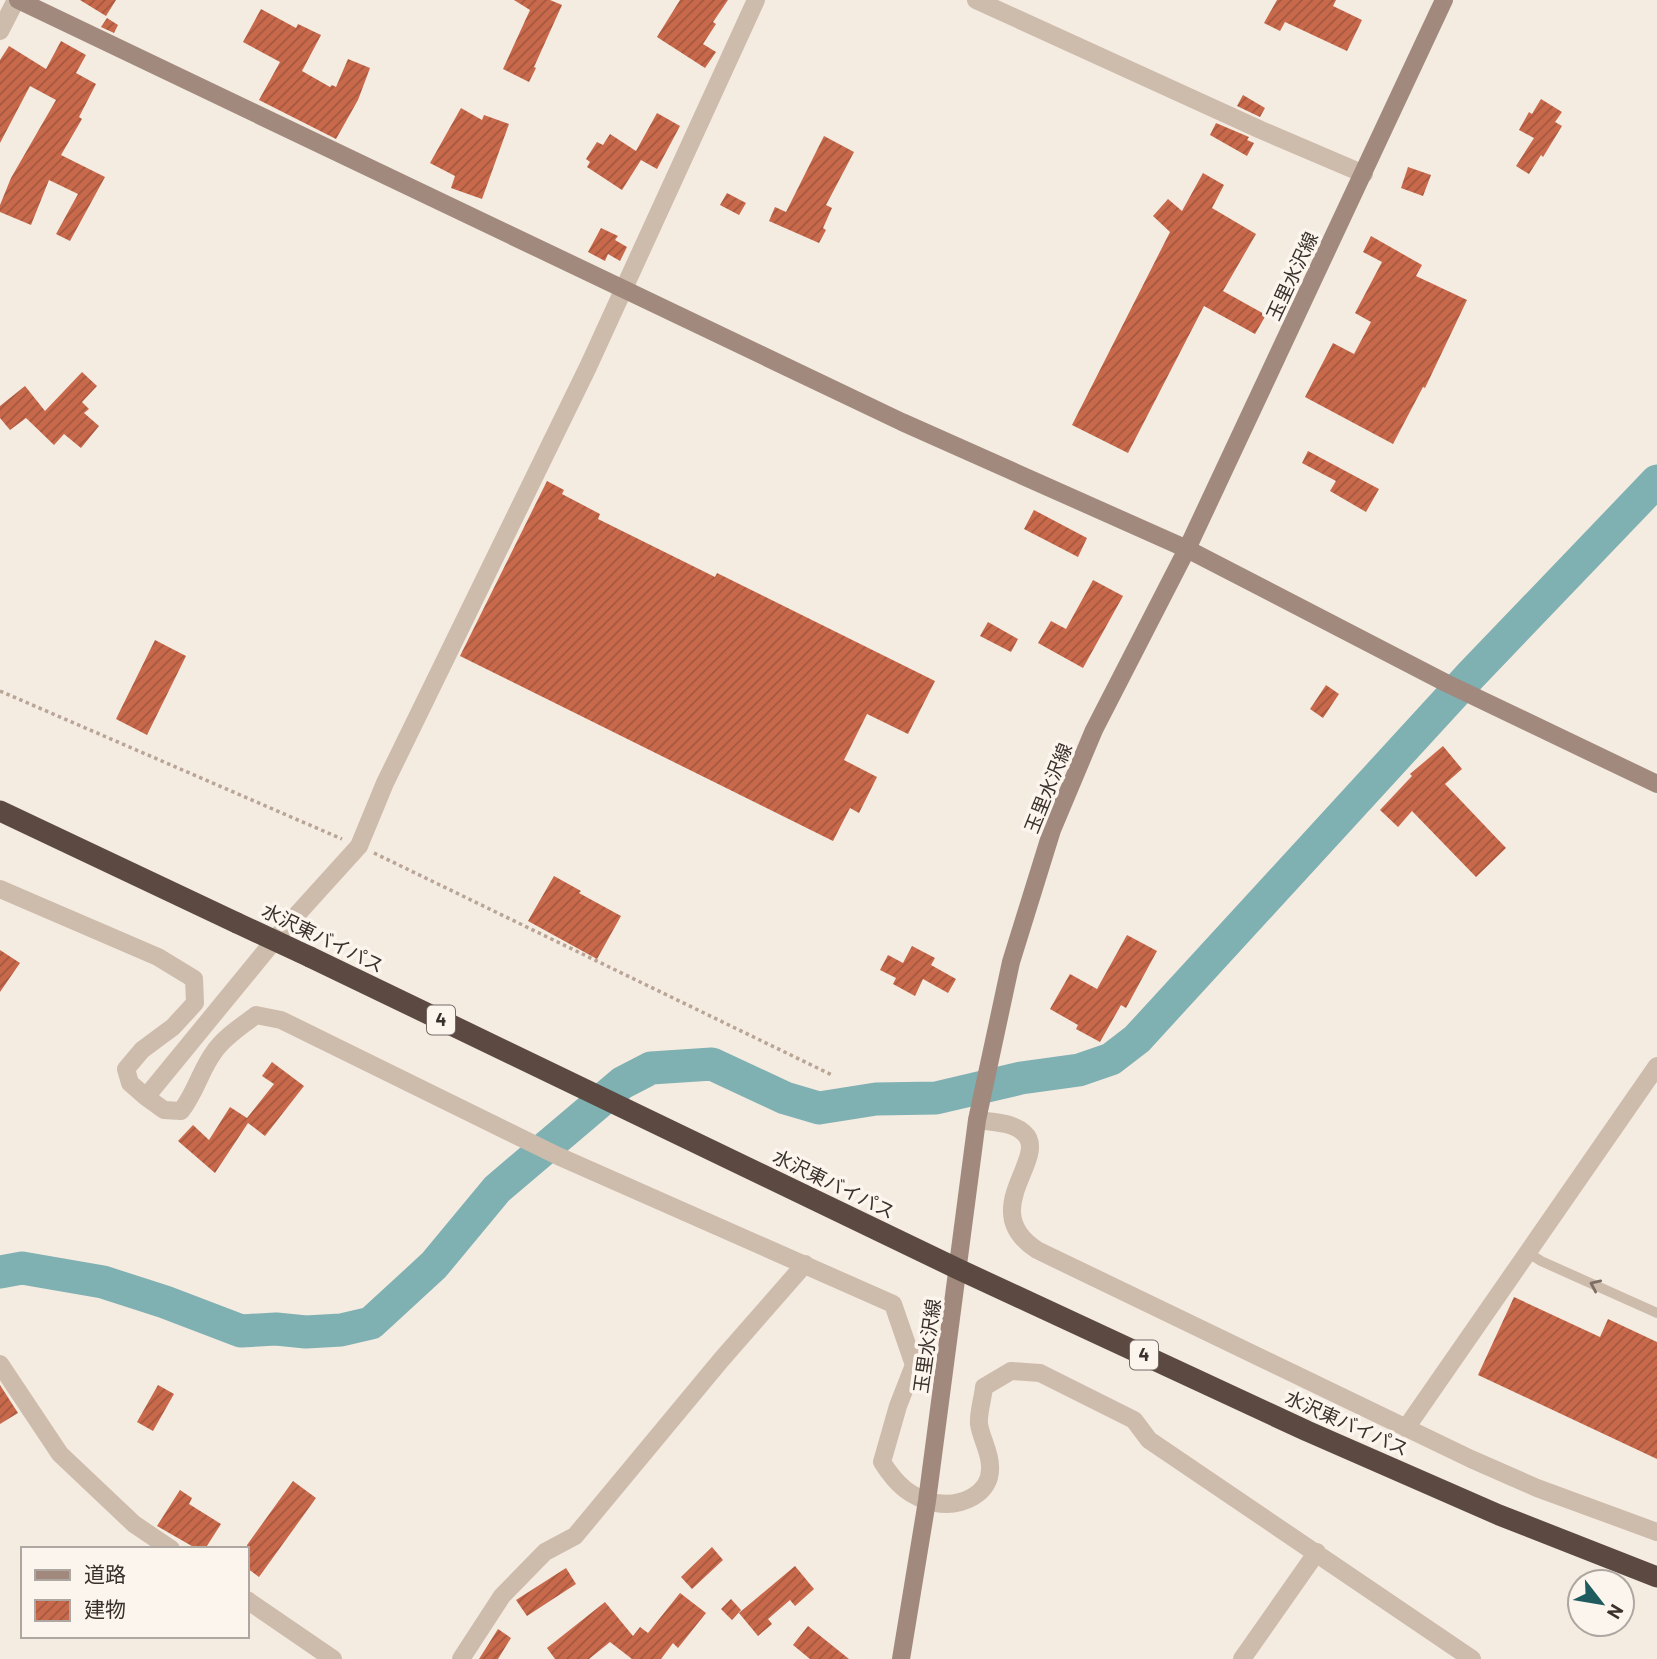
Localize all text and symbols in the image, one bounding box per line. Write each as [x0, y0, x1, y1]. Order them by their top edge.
street label: 玉里水沢線 [1261, 228, 1322, 324]
street label: 玉里水沢線 [1019, 739, 1076, 836]
street label: 水沢東バイパス [259, 898, 388, 977]
road number: 4 [427, 1006, 455, 1035]
street label: 水沢東バイパス [770, 1144, 899, 1223]
one-way arrow [1589, 1279, 1602, 1293]
street label: 玉里水沢線 [909, 1297, 945, 1395]
road number: 4 [1130, 1340, 1158, 1370]
street label: 水沢東バイパス [1282, 1385, 1412, 1460]
legend [21, 1547, 248, 1638]
text: 道路 [84, 1561, 126, 1586]
north arrow [1566, 1568, 1636, 1638]
text: 建物 [84, 1596, 126, 1621]
text: N [1603, 1601, 1629, 1623]

